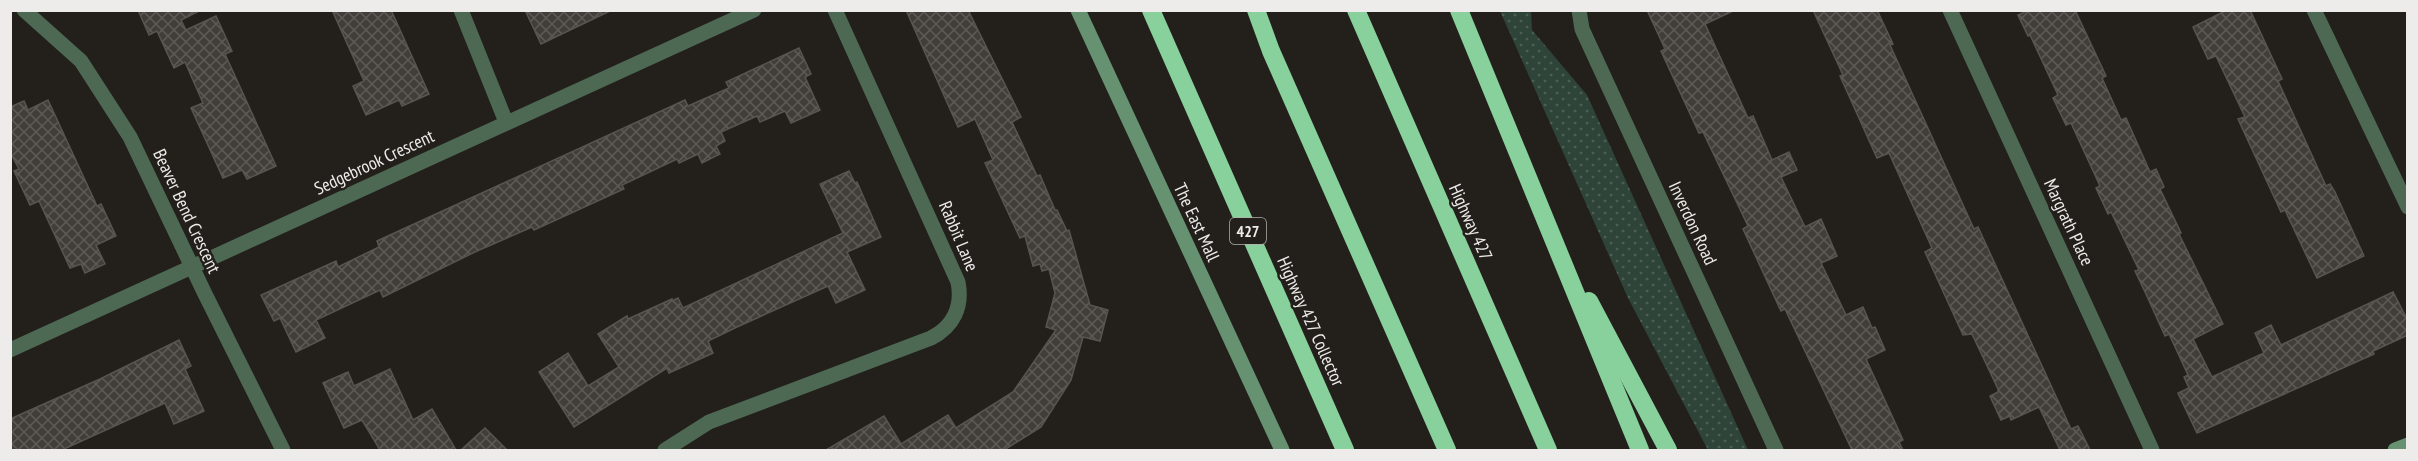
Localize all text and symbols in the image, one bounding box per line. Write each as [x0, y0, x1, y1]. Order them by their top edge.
street label: Sedgebrook Crescent [310, 124, 438, 200]
street label: Beaver Bend Crescent [148, 145, 226, 277]
street label: Margrath Place [2039, 175, 2099, 269]
street label: Inverdon Road [1664, 178, 1722, 268]
street label: The East Mall [1169, 179, 1226, 266]
street label: Highway 427 [1444, 180, 1498, 264]
street label: Rabbit Lane [934, 197, 984, 275]
road number: 427 [1230, 218, 1266, 244]
street label: Highway 427 Collector [1272, 253, 1350, 389]

